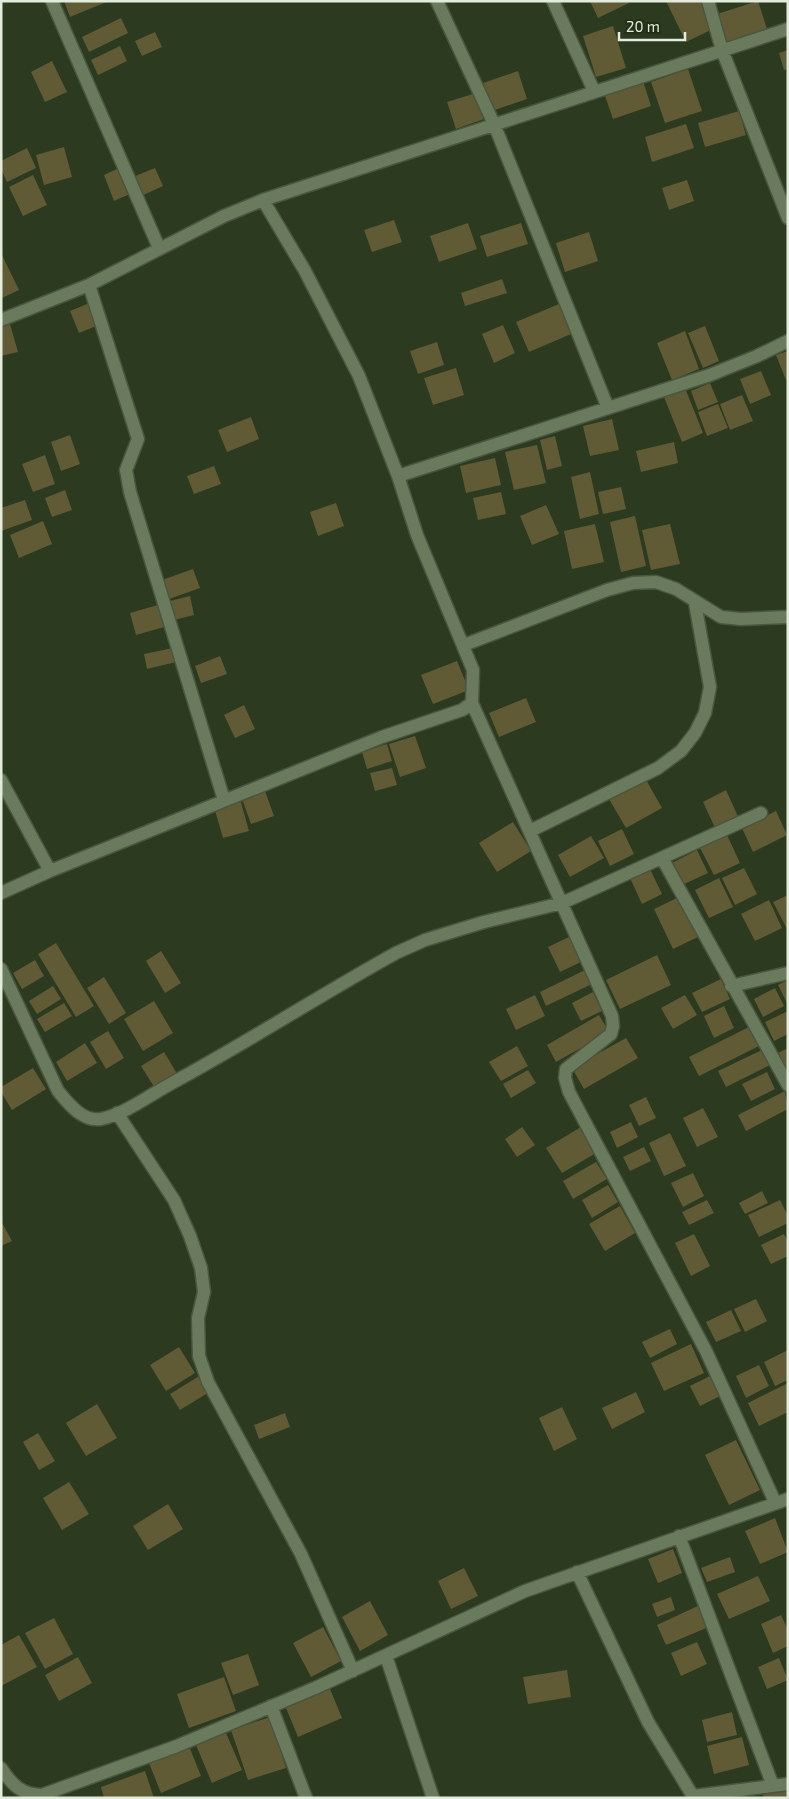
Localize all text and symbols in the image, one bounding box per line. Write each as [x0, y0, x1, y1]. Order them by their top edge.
scale bar [619, 10, 685, 42]
text: 20 m [626, 17, 660, 35]

